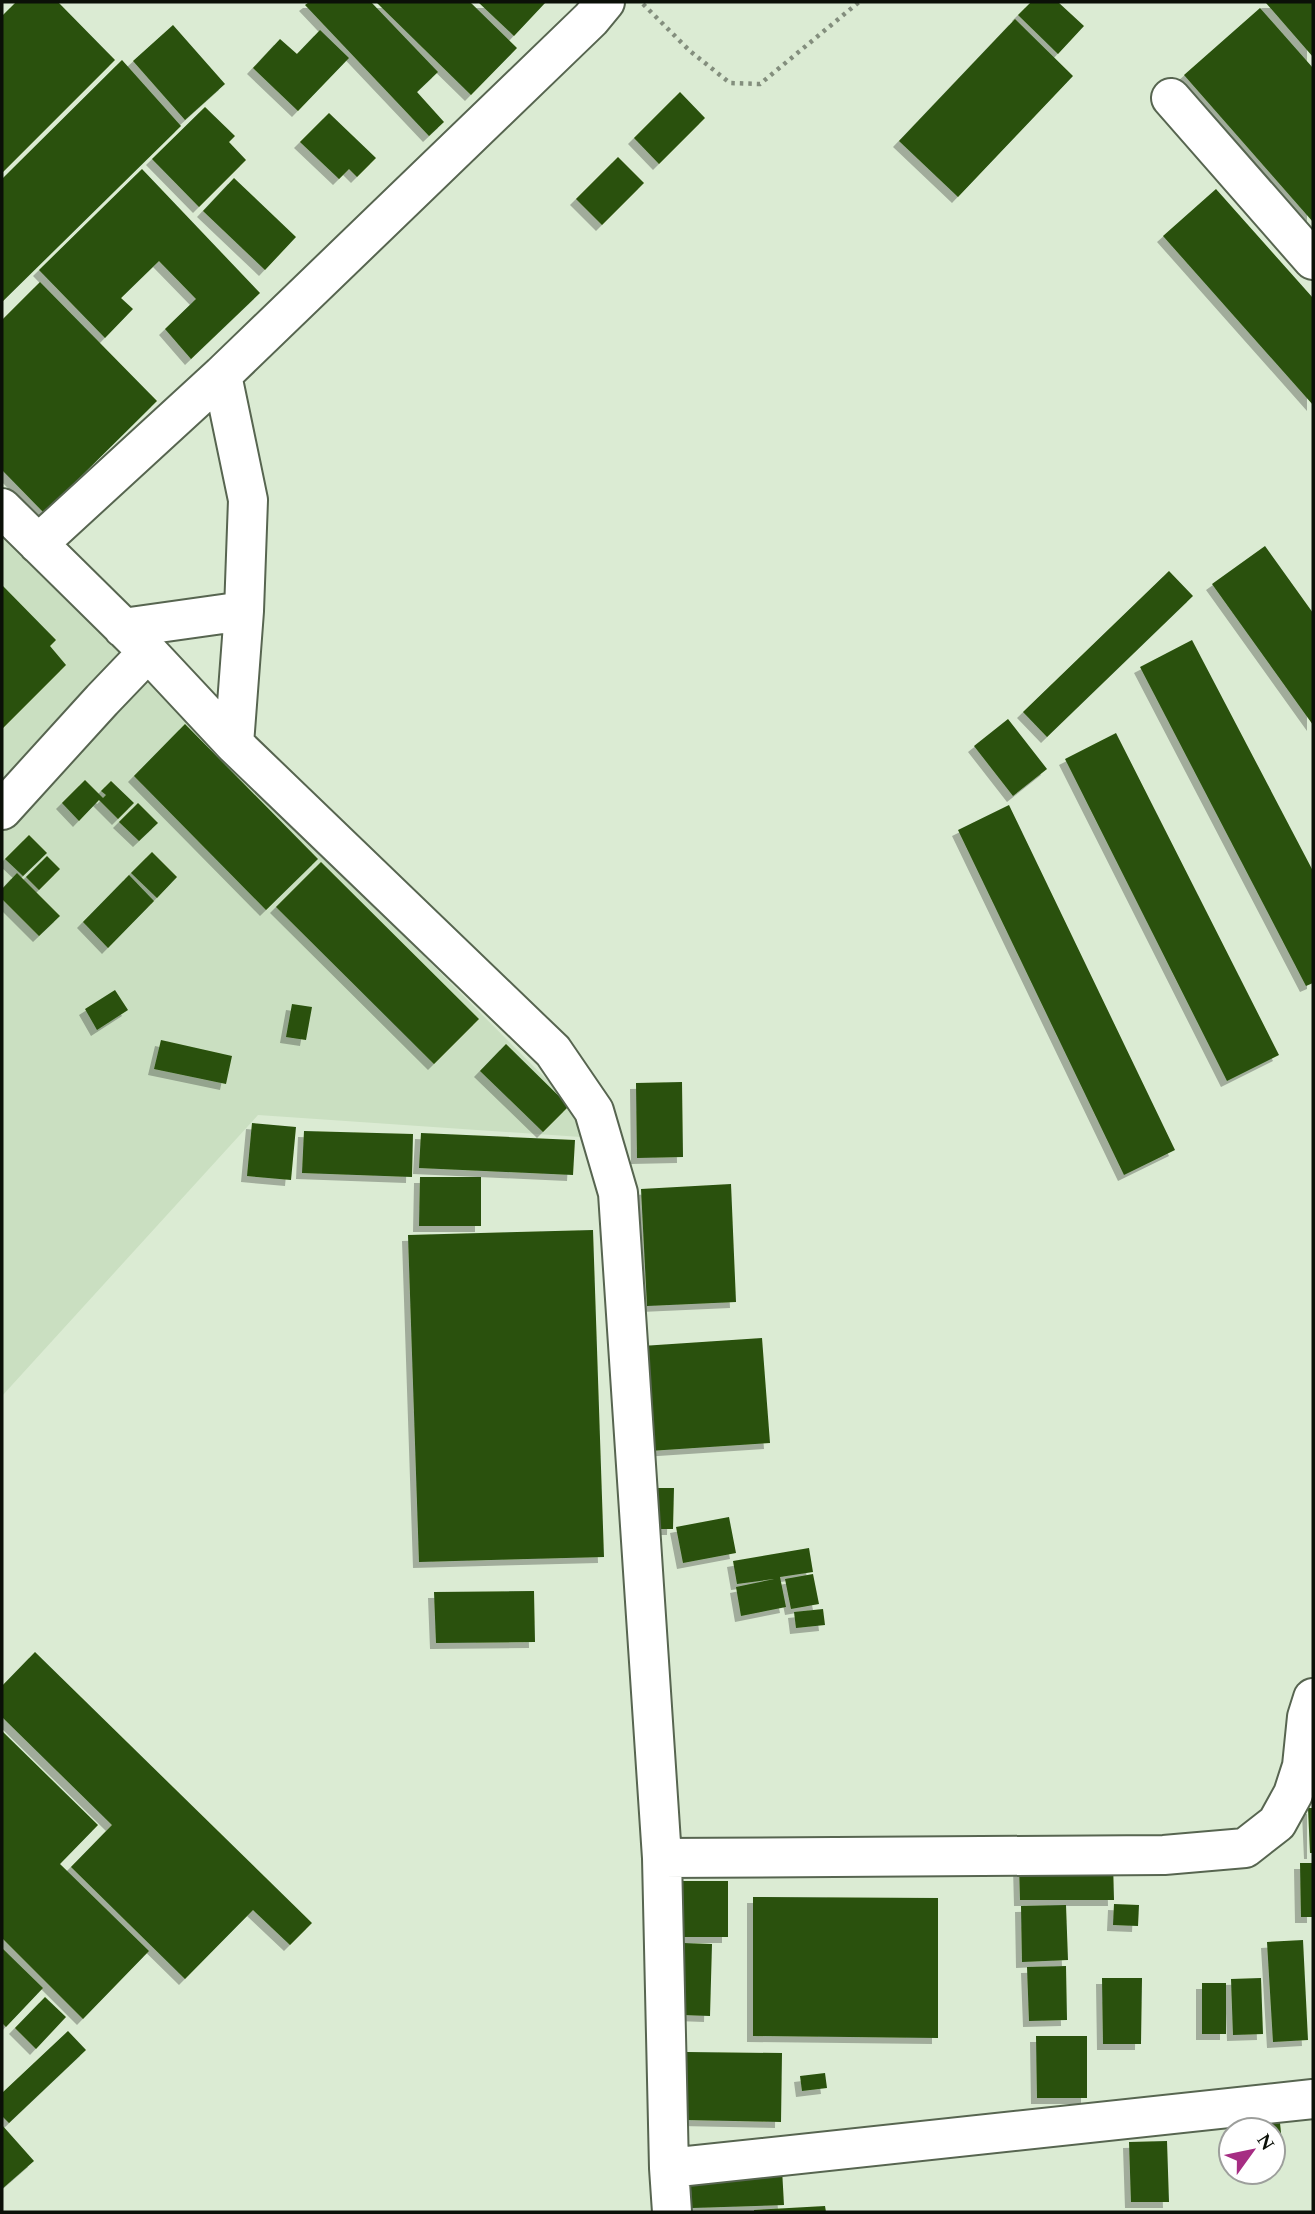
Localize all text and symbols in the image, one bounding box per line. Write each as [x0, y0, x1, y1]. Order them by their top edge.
north arrow [1217, 2116, 1287, 2186]
text: N [1249, 2128, 1281, 2157]

